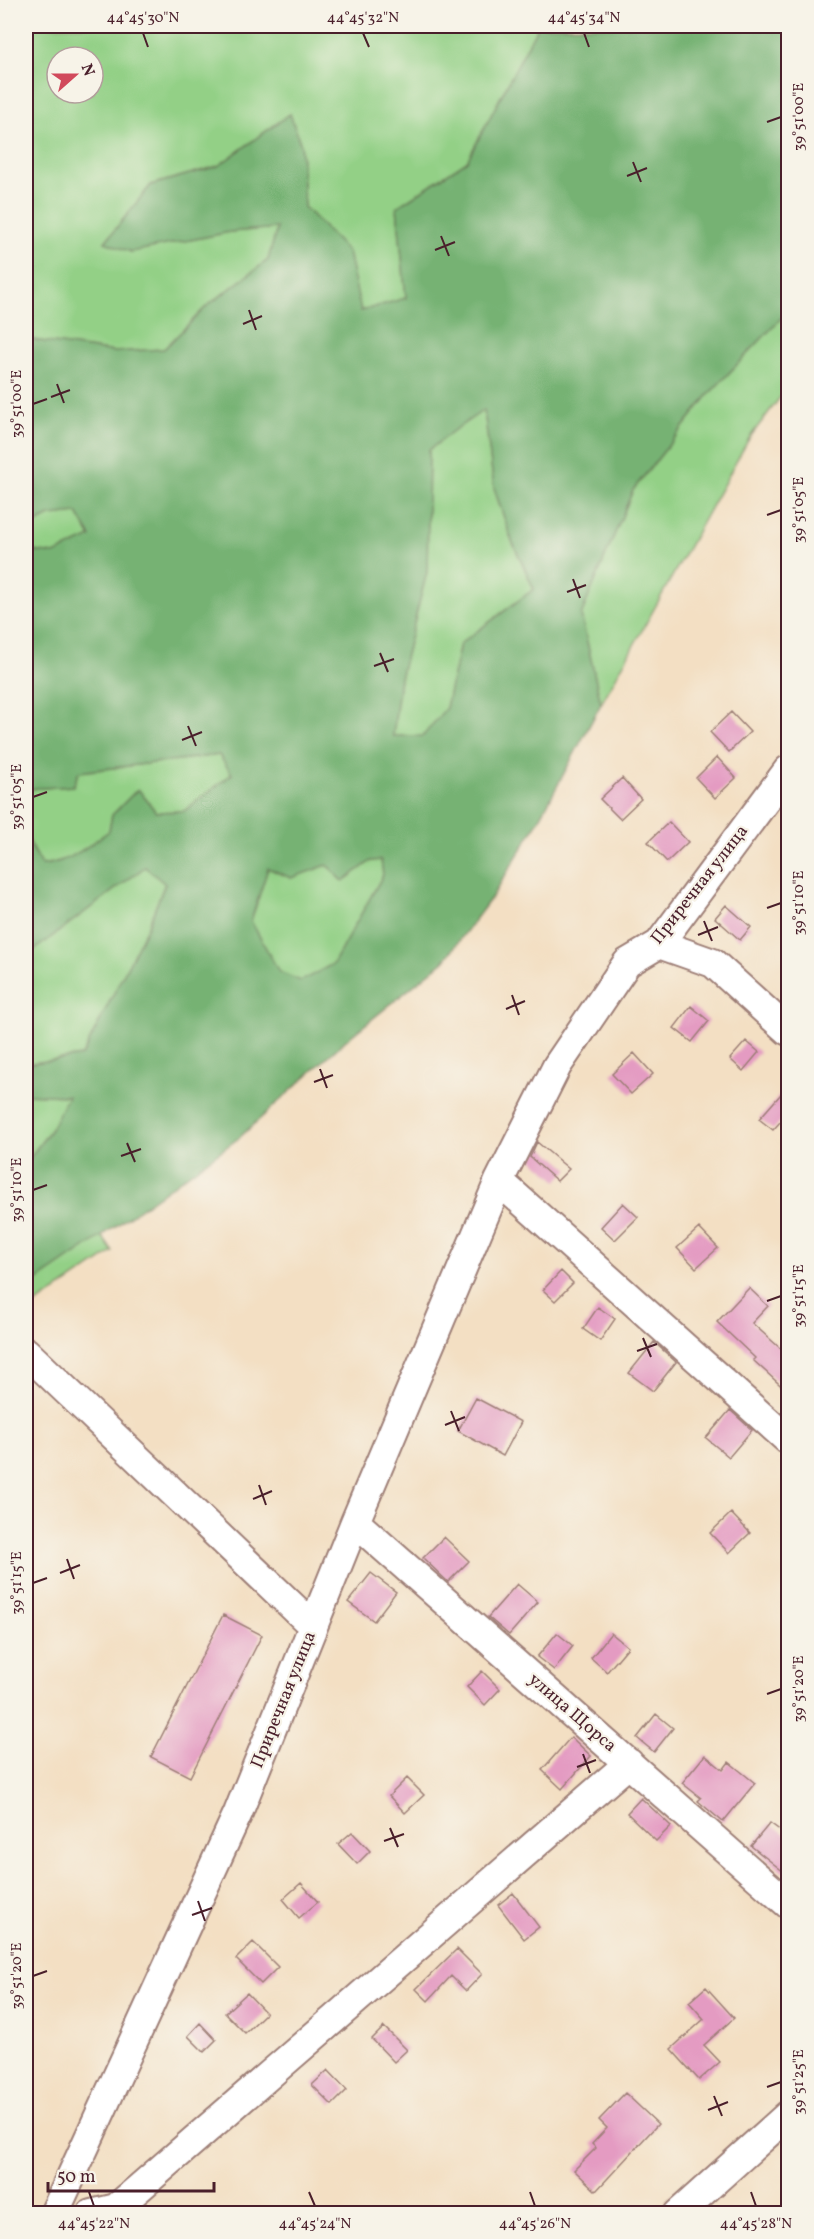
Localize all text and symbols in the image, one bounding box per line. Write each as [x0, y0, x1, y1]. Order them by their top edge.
text: 44°45'30"N [107, 8, 179, 29]
text: 44°45'32"N [327, 8, 399, 29]
text: 44°45'34"N [547, 8, 621, 29]
north arrow [45, 45, 105, 105]
text: N [75, 61, 100, 80]
text: 39°51'00"E [789, 83, 810, 151]
text: 39°51'00"E [7, 370, 28, 438]
text: 39°51'05"E [789, 477, 810, 543]
text: 39°51'05"E [7, 764, 28, 830]
street label: Приречная улица [645, 820, 755, 950]
text: 39°51'10"E [789, 870, 810, 936]
text: 39°51'10"E [7, 1157, 28, 1223]
text: 39°51'15"E [789, 1264, 810, 1328]
text: 39°51'15"E [7, 1551, 28, 1615]
street label: Приречная улица [245, 1628, 323, 1772]
text: 39°51'20"E [789, 1655, 810, 1723]
street label: улица Щорса [522, 1668, 622, 1758]
text: 39°51'20"E [7, 1942, 28, 2010]
text: 39°51'25"E [789, 2049, 810, 2115]
scale bar [48, 2155, 214, 2193]
text: 50 m [57, 2165, 96, 2190]
text: 44°45'22"N [58, 2214, 130, 2235]
text: 44°45'24"N [279, 2214, 351, 2235]
text: 44°45'26"N [499, 2214, 571, 2235]
text: 44°45'28"N [720, 2214, 792, 2235]

